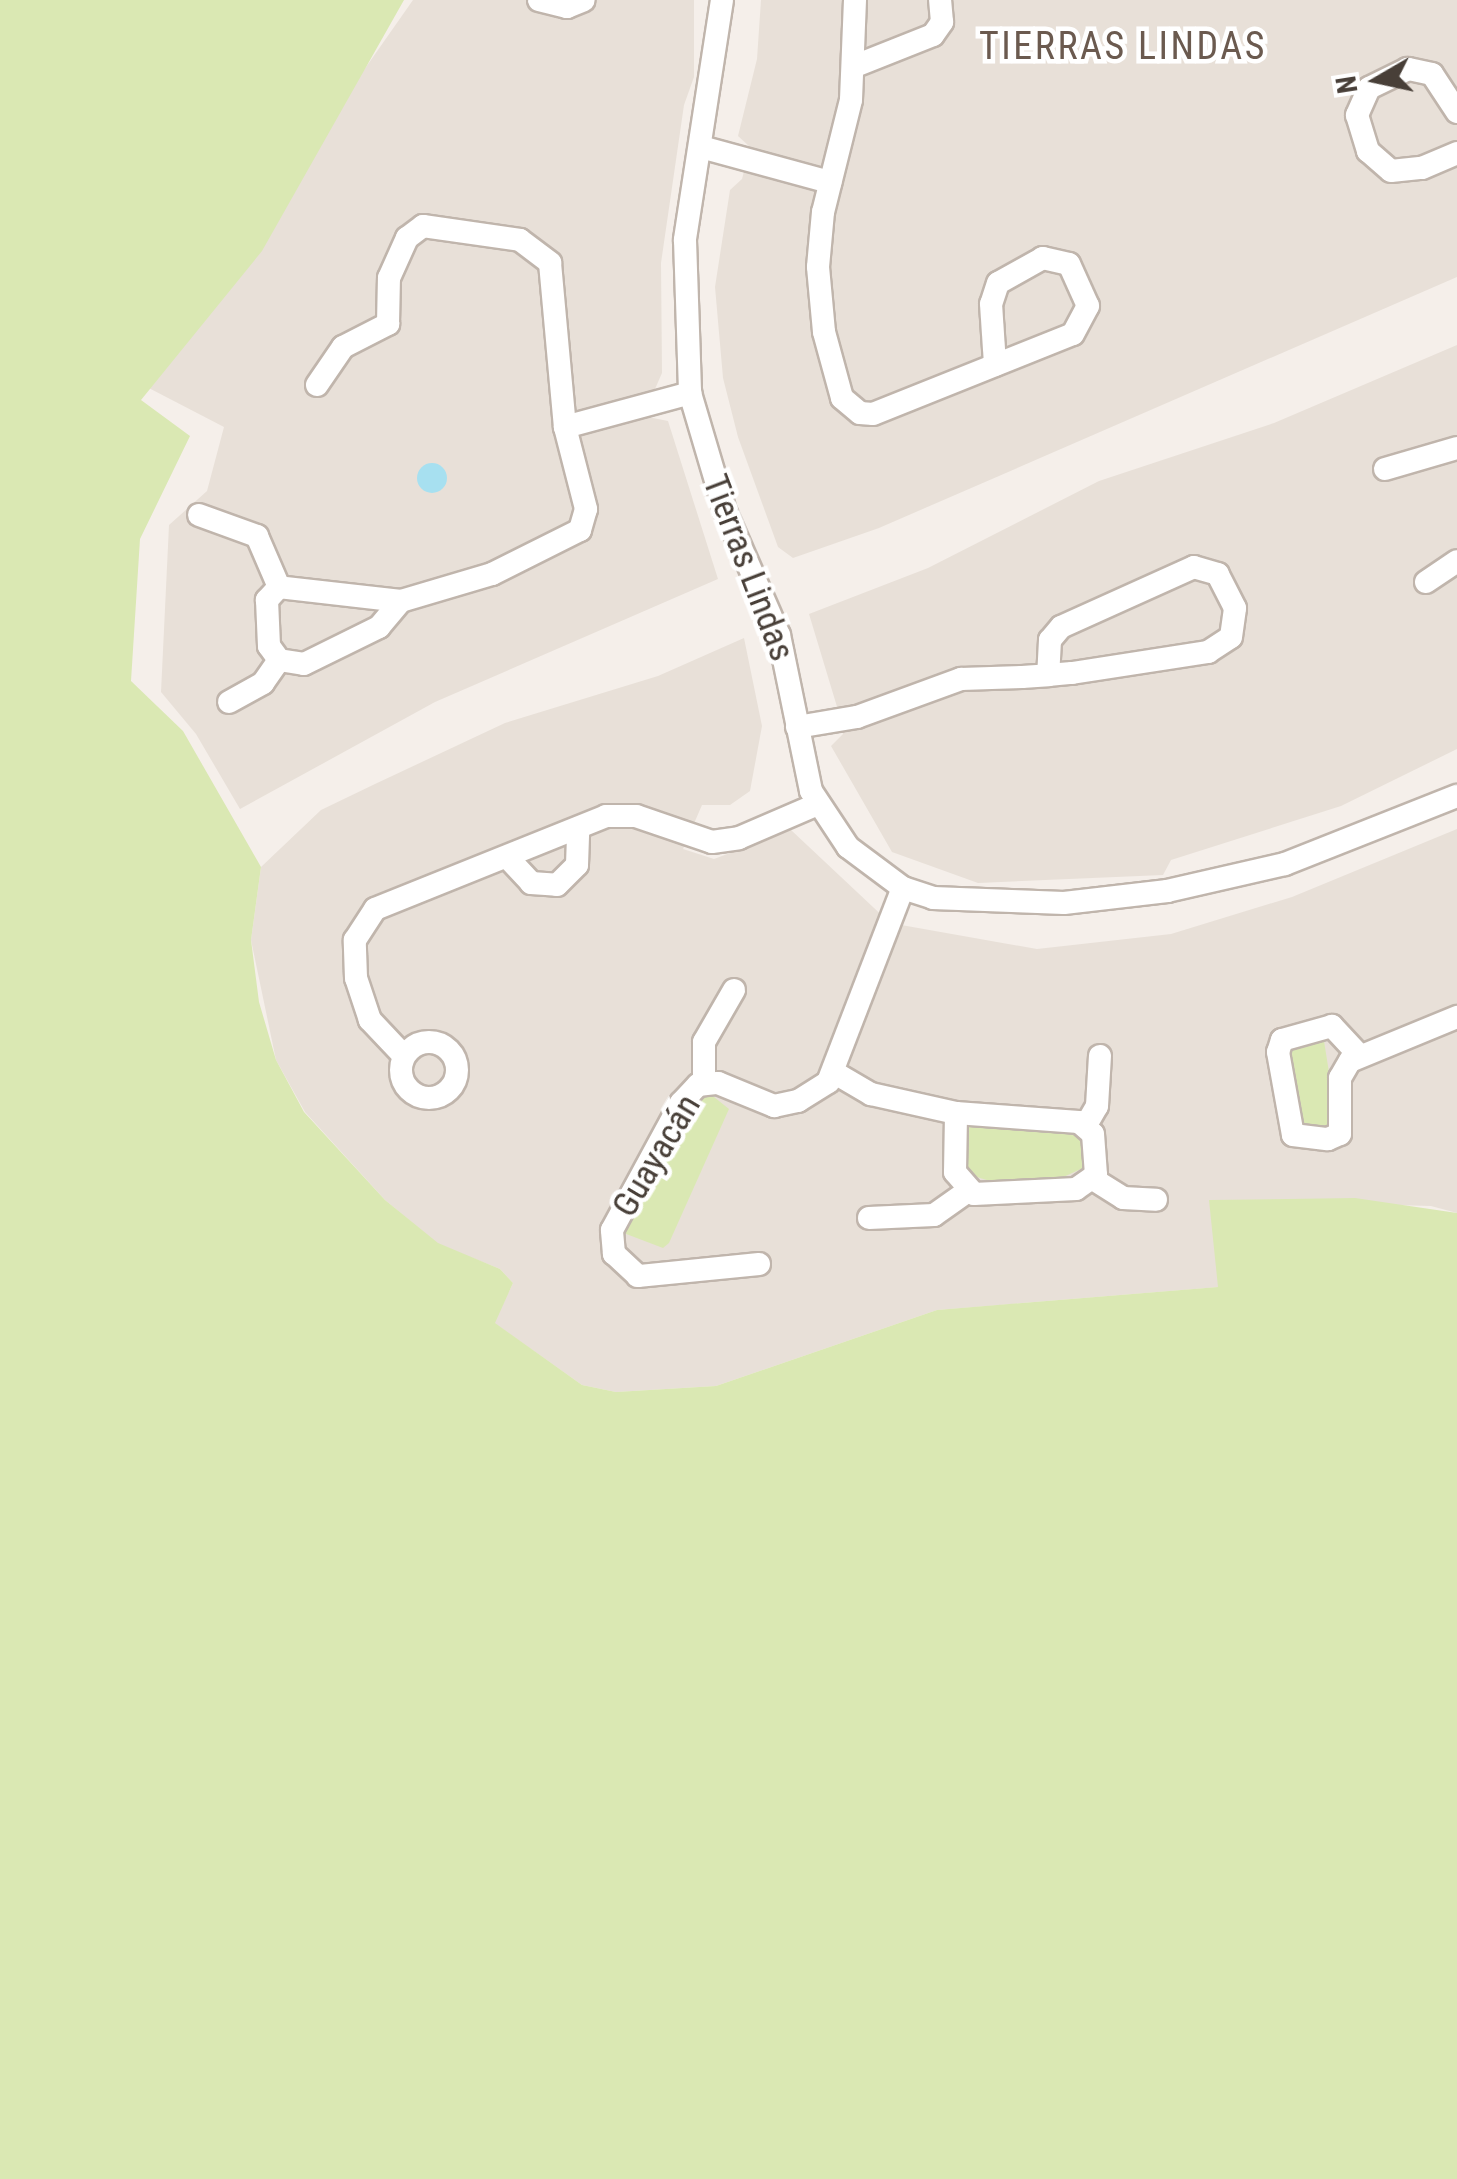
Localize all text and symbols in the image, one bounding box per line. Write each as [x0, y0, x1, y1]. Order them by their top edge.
district label: TIERRAS LINDAS [979, 24, 1267, 70]
north arrow [1327, 30, 1427, 130]
text: N [1329, 74, 1365, 96]
street label: Tierras Lindas [693, 469, 803, 667]
street label: Guayacán [604, 1087, 710, 1225]

